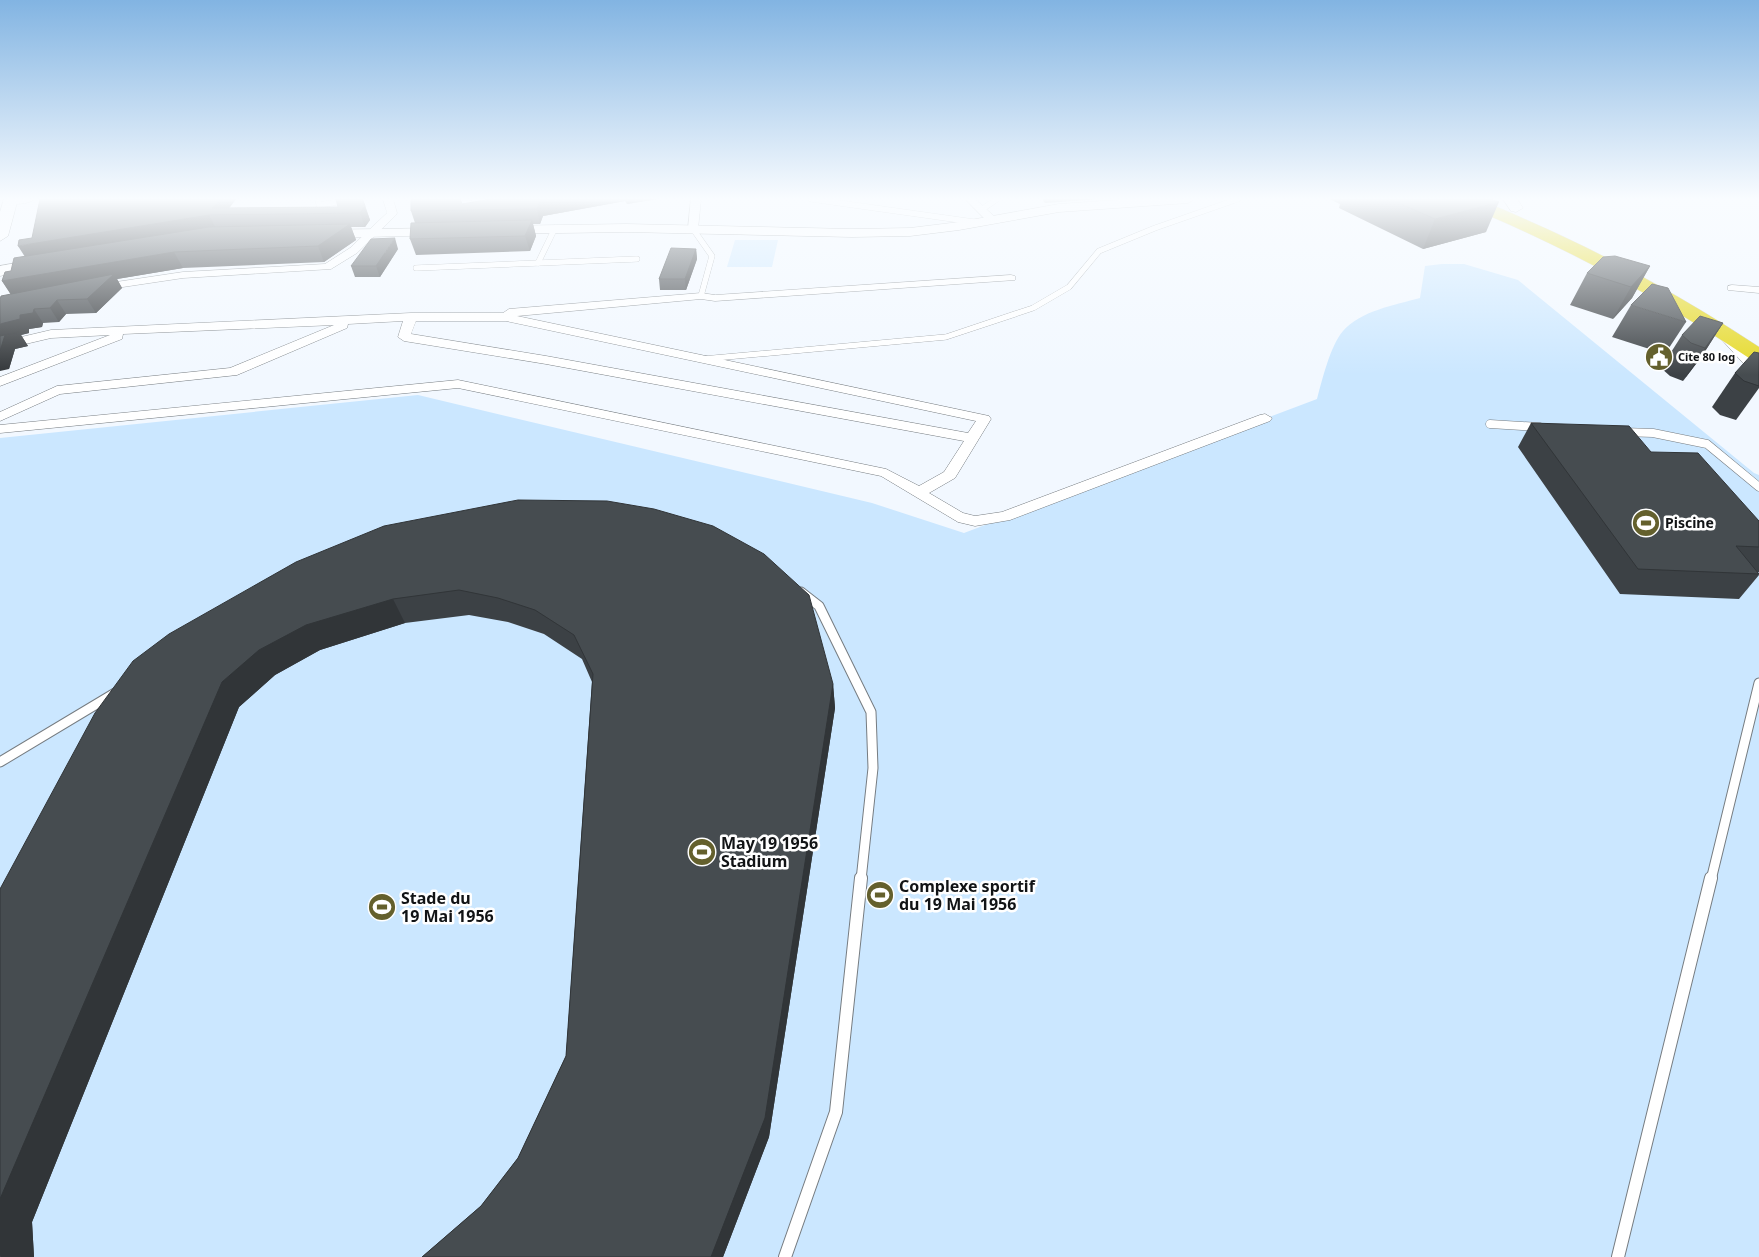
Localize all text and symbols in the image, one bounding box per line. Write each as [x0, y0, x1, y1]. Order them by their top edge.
public building icon: Cite 80 log [1644, 342, 1674, 372]
place label: Cite 80 log [1678, 349, 1735, 364]
sports icon: Piscine [1631, 508, 1661, 538]
place label: Piscine [1665, 513, 1714, 532]
place label: May 19 1956 Stadium [721, 832, 818, 872]
sports icon: May 19 1956 Stadium [687, 837, 717, 867]
place label: Complexe sportif du 19 Mai 1956 [899, 875, 1036, 915]
sports icon: Complexe sportif du 19 Mai 1956 [865, 880, 895, 910]
place label: Stade du 19 Mai 1956 [401, 887, 494, 927]
sports icon: Stade du 19 Mai 1956 [367, 892, 397, 922]

